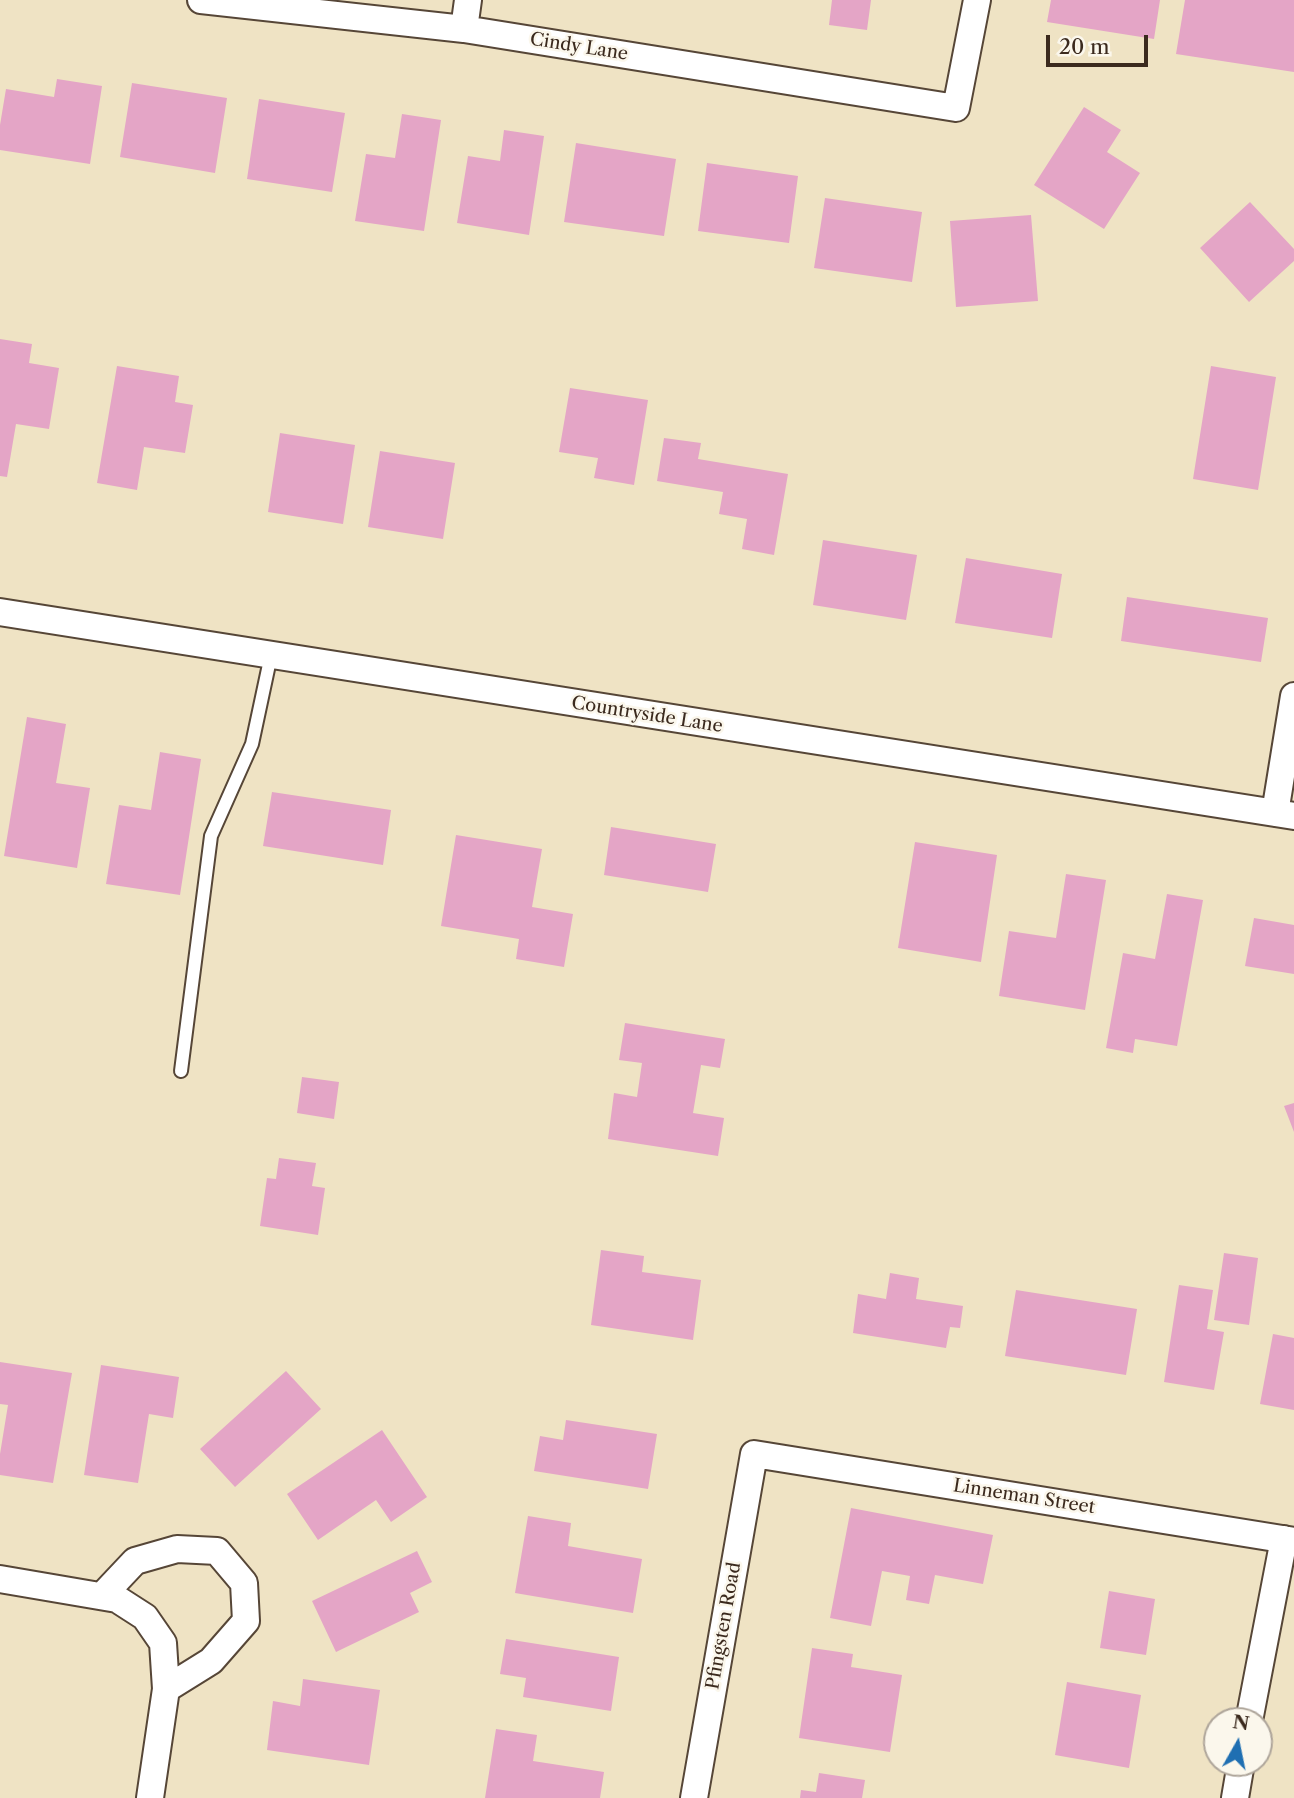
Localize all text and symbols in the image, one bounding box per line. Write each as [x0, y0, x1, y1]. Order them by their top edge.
scale bar [1049, 21, 1150, 65]
street label: Cindy Lane [528, 29, 630, 65]
text: 20 m [1059, 34, 1110, 59]
street label: Countryside Lane [570, 692, 724, 738]
street label: Linneman Street [952, 1475, 1096, 1519]
street label: Pfingsten Road [702, 1561, 746, 1691]
north arrow [1203, 1707, 1273, 1777]
text: N [1231, 1710, 1251, 1735]

